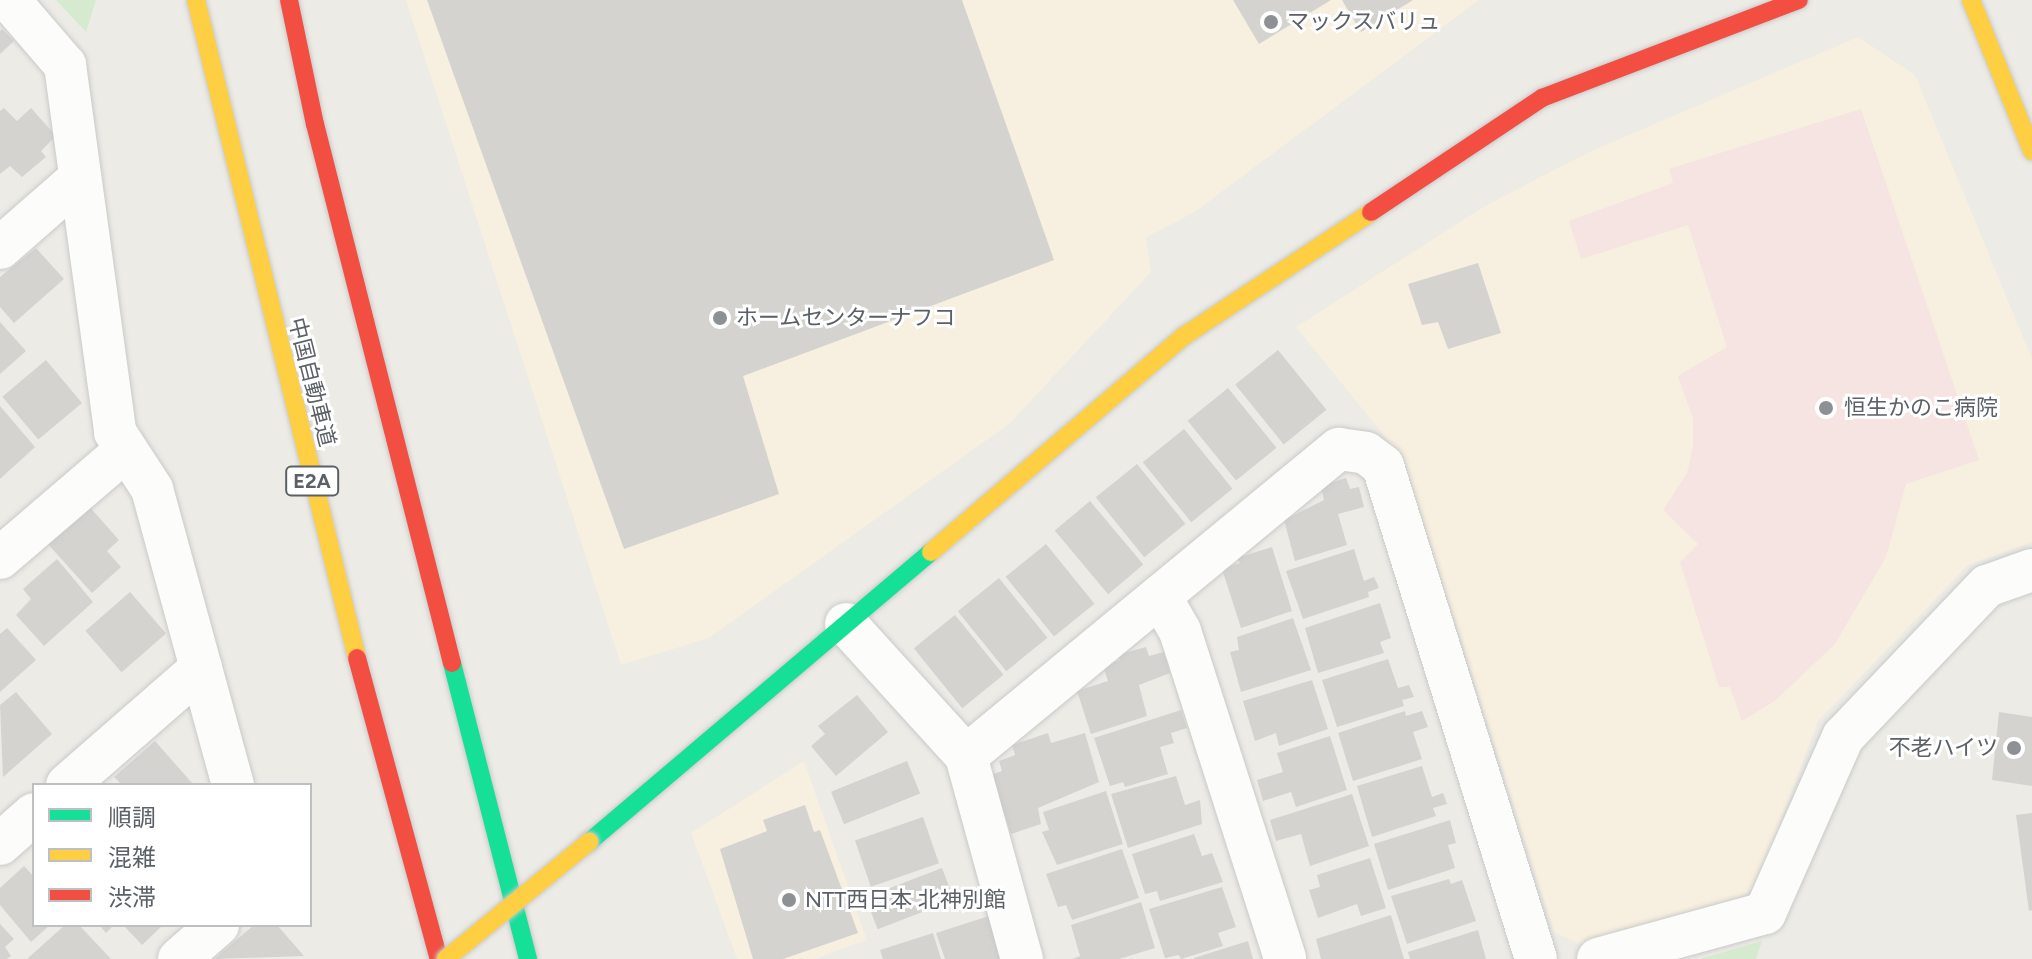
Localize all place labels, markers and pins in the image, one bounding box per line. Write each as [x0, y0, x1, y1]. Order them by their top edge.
place label: マックスバリュ [1287, 9, 1441, 35]
marker: マックスバリュ [1262, 13, 1280, 31]
place label: ホームセンターナフコ [736, 305, 956, 331]
marker: ホームセンターナフコ [711, 309, 729, 327]
place label: 恒生かのこ病院 [1844, 395, 1998, 421]
marker: 恒生かのこ病院 [1815, 397, 1837, 419]
place label: 不老ハイツ [1888, 735, 1998, 761]
marker: 不老ハイツ [2005, 739, 2023, 757]
place label: NTT西日本 北神別館 [805, 887, 1006, 913]
marker: NTT西日本 北神別館 [780, 891, 798, 909]

